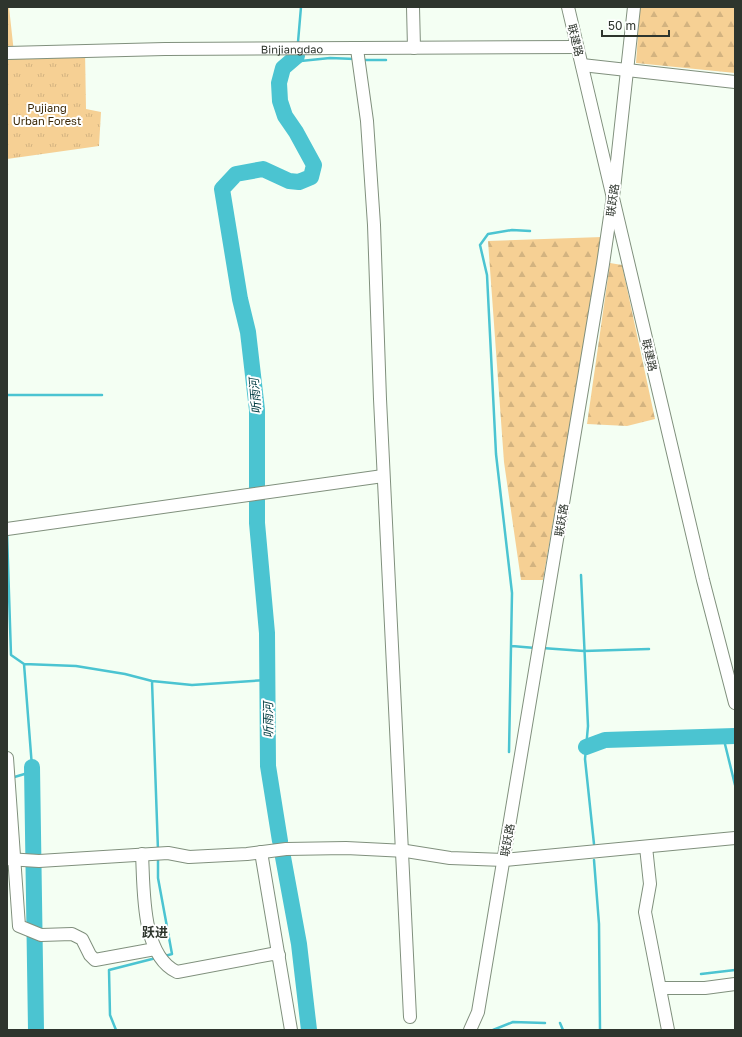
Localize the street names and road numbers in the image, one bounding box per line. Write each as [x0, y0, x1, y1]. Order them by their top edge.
street label: 联建路 [566, 22, 586, 58]
street label: Binjiangdao [261, 42, 324, 55]
street label: 联跃路 [603, 183, 621, 217]
street label: 联建路 [640, 337, 660, 373]
street label: 联跃路 [552, 503, 570, 537]
street label: 联跃路 [498, 823, 516, 857]

